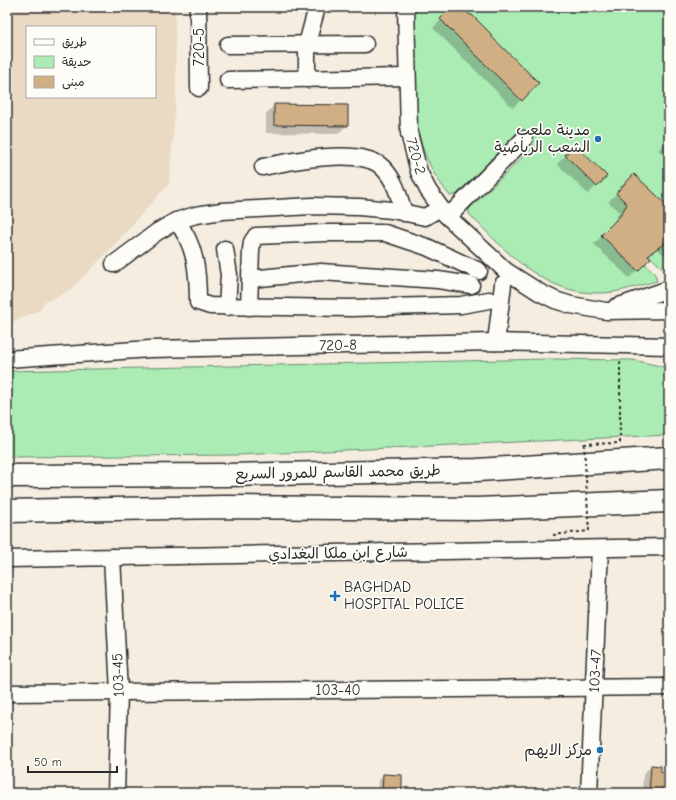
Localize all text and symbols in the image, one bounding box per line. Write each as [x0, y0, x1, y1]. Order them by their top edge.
legend [26, 26, 156, 98]
street label: 720-5 [190, 28, 208, 66]
text: طريق [62, 35, 87, 49]
text: حديقة [62, 55, 91, 69]
text: مبنى [62, 75, 85, 90]
place label: مدينة ملعب الشعب الرياضية [495, 121, 590, 156]
marker: مدينة ملعب الشعب الرياضية [593, 134, 603, 144]
street label: 720-2 [402, 135, 430, 177]
street label: 720-8 [319, 336, 357, 354]
street label: طريق محمد القاسم للمرور السريع [235, 461, 441, 485]
street label: شارع ابن ملكا البغدادي [268, 543, 408, 565]
place label: BAGHDAD HOSPITAL POLICE [344, 578, 464, 613]
marker: BAGHDAD HOSPITAL POLICE [329, 590, 341, 602]
street label: 103-47 [585, 649, 605, 693]
street label: 103-45 [108, 653, 128, 697]
street label: 103-40 [315, 681, 361, 699]
place label: مركز الايهم [524, 741, 592, 762]
marker: مركز الايهم [595, 745, 605, 755]
scale bar [28, 748, 117, 774]
text: 50 m [34, 755, 62, 769]

